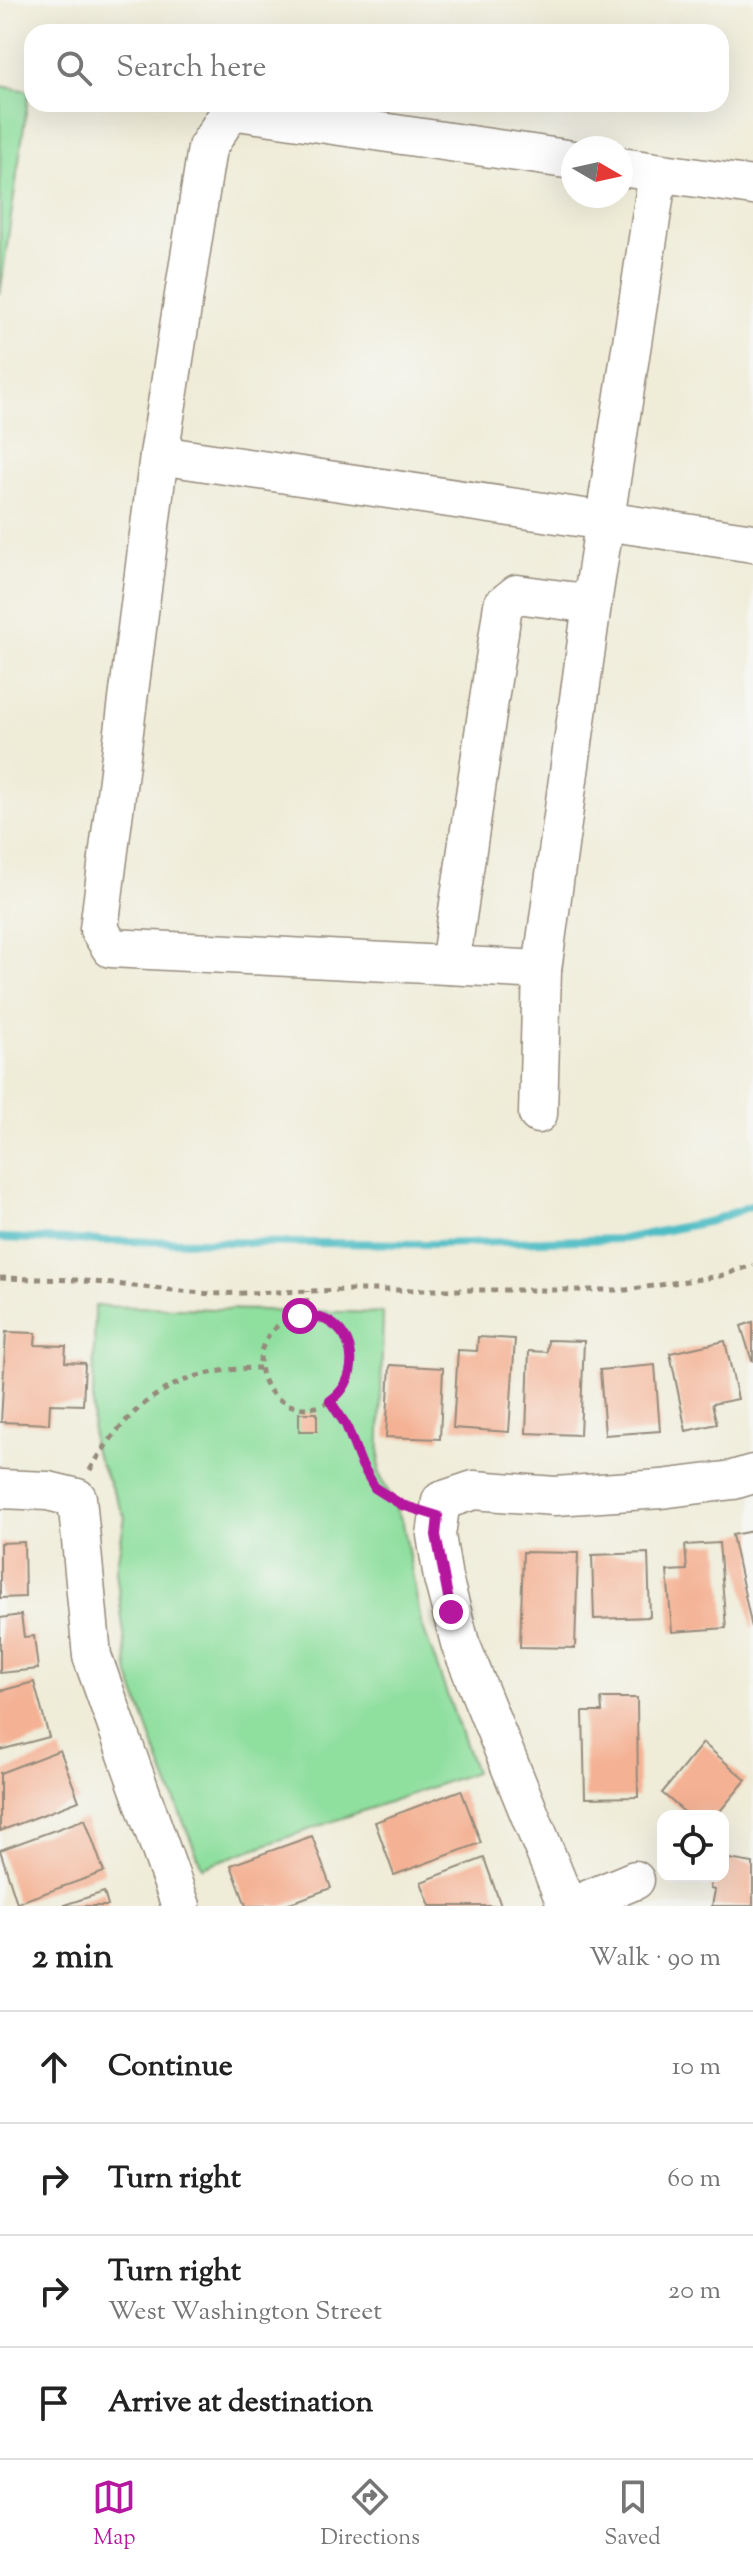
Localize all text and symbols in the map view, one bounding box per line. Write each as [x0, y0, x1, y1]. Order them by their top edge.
search box [24, 24, 729, 112]
icon: search [52, 46, 96, 90]
text: Search here [116, 47, 266, 90]
north arrow [561, 136, 633, 208]
route start [282, 1298, 318, 1334]
route end [433, 1594, 469, 1630]
map controls [657, 1810, 729, 1882]
button: locate [657, 1810, 729, 1882]
text: 2 min [32, 1934, 113, 1983]
text: Walk · 90 m [589, 1940, 721, 1977]
icon: ahead [32, 2045, 76, 2089]
text: Continue [108, 2046, 233, 2089]
text: 10 m [672, 2049, 721, 2086]
icon: right [32, 2157, 76, 2201]
text: Turn right [108, 2158, 241, 2201]
text: 60 m [667, 2161, 721, 2198]
text: Turn right [108, 2251, 241, 2294]
icon: right [32, 2269, 76, 2313]
text: 20 m [668, 2273, 721, 2310]
text: West Washington Street [108, 2294, 382, 2331]
icon: arrive [32, 2381, 76, 2425]
text: Arrive at destination [108, 2382, 373, 2425]
tab: Map [92, 2475, 136, 2555]
tab: Directions [321, 2475, 420, 2555]
tab: Saved [604, 2475, 661, 2555]

